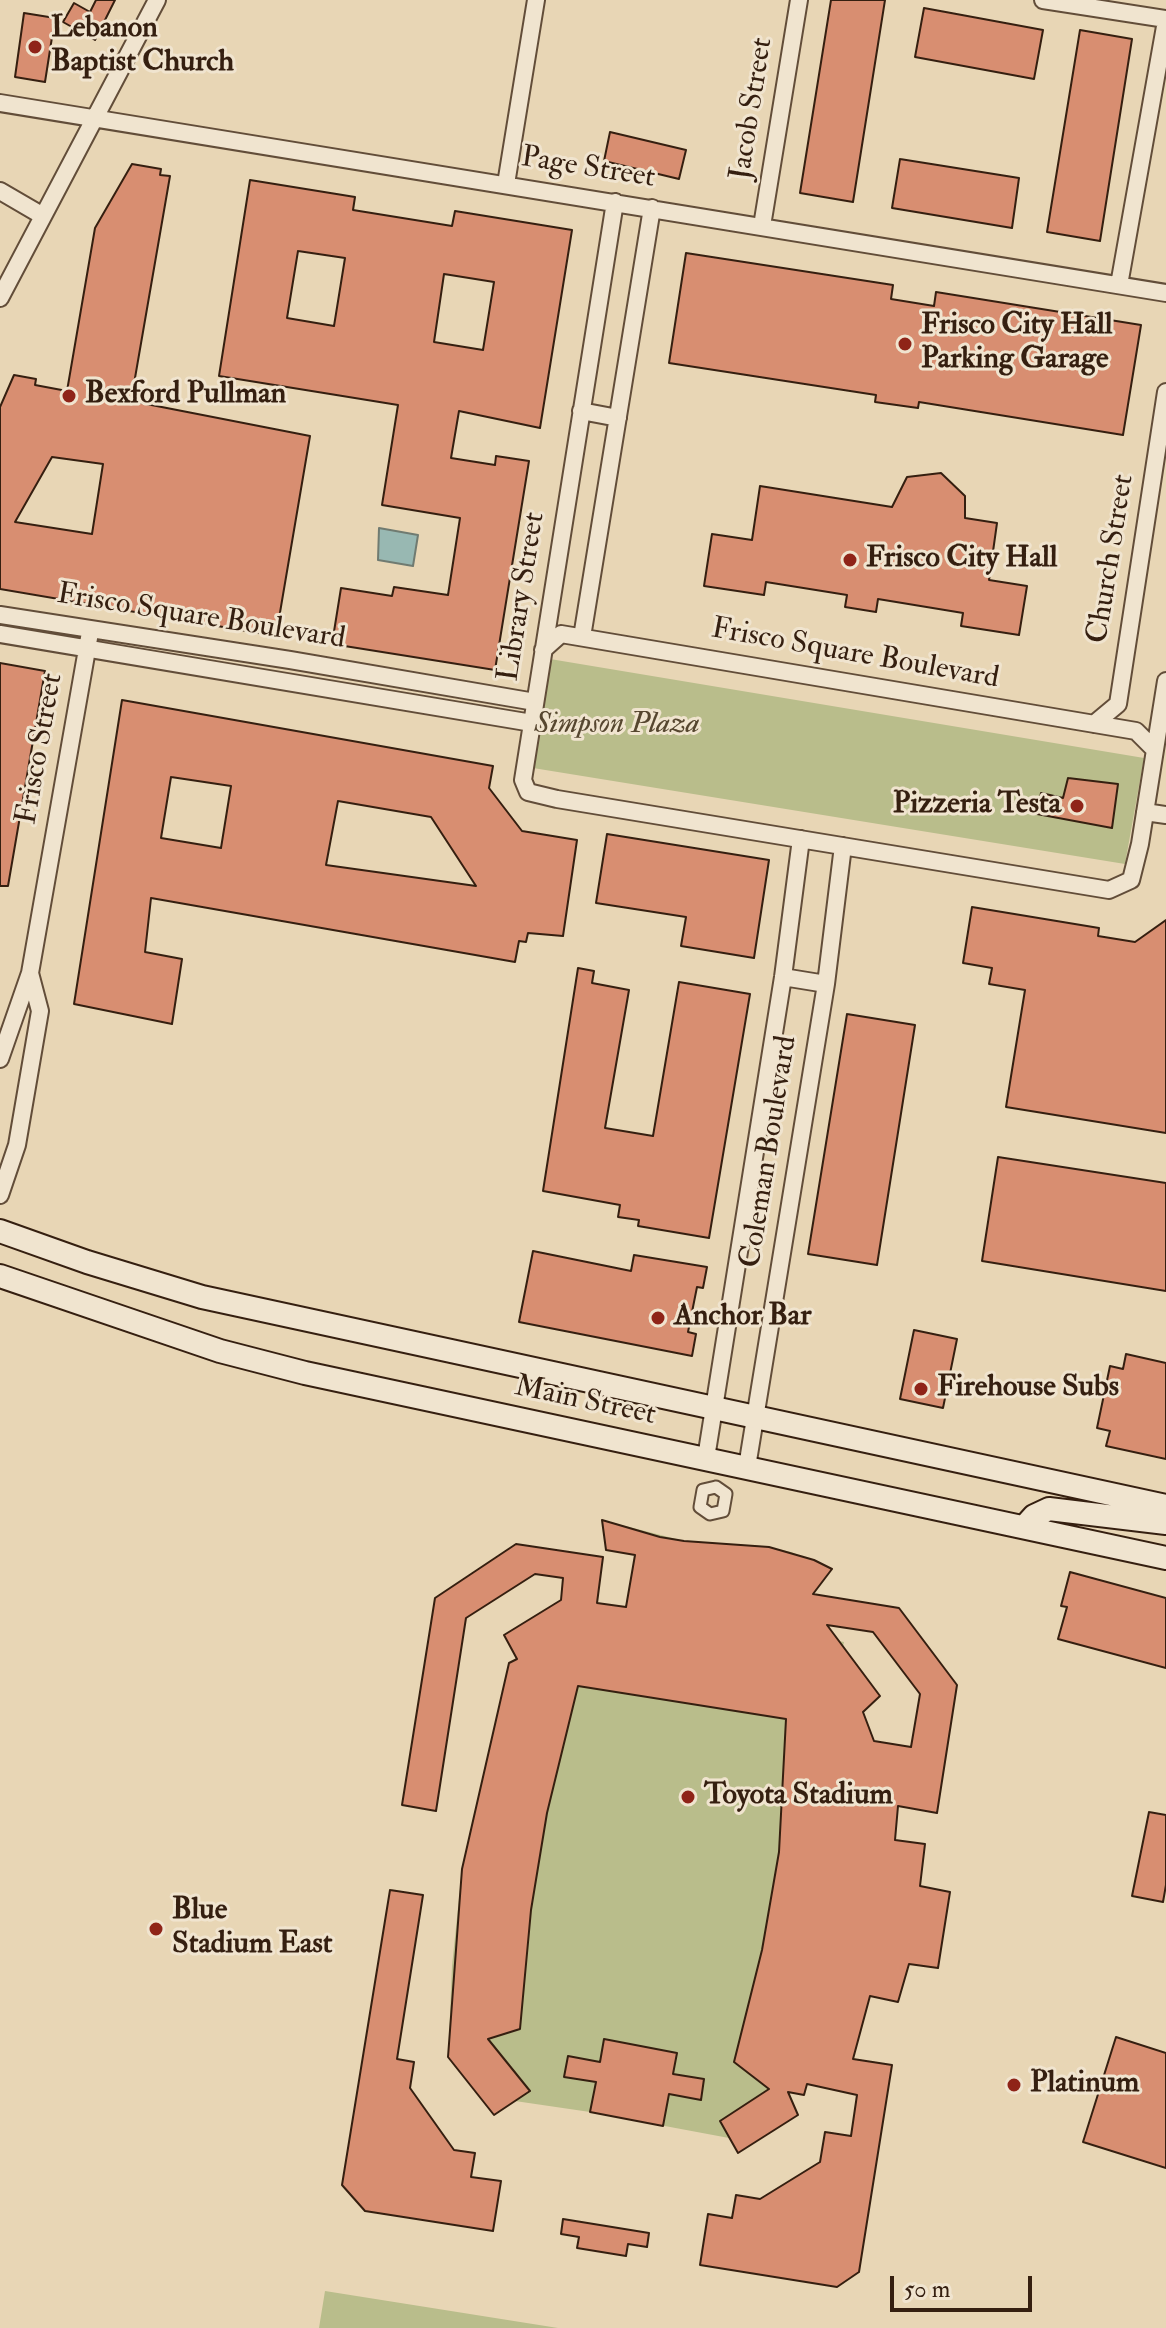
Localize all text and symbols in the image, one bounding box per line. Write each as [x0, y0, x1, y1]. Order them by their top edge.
place label: Lebanon Baptist Church [51, 12, 234, 82]
street label: Jacob Street [724, 35, 782, 183]
marker: Lebanon Baptist Church [26, 38, 44, 56]
street label: Page Street [518, 141, 658, 197]
place label: Frisco City Hall Parking Garage [921, 309, 1112, 380]
marker: Frisco City Hall Parking Garage [896, 335, 914, 353]
place label: Bexford Pullman [85, 378, 286, 414]
marker: Bexford Pullman [60, 387, 78, 405]
street label: Church Street [1081, 472, 1143, 646]
street label: Library Street [492, 510, 554, 684]
place label: Frisco City Hall [866, 542, 1057, 578]
marker: Frisco City Hall [841, 551, 859, 569]
street label: Frisco Square Boulevard [54, 577, 348, 659]
street label: Frisco Square Boulevard [709, 612, 1001, 698]
street label: Frisco Street [10, 671, 72, 827]
park label: Simpson Plaza [534, 708, 700, 744]
place label: Pizzeria Testa [893, 788, 1061, 824]
marker: Pizzeria Testa [1068, 797, 1086, 815]
street label: Coleman Boulevard [734, 1033, 806, 1271]
place label: Anchor Bar [674, 1300, 811, 1336]
marker: Anchor Bar [649, 1309, 667, 1327]
street label: Main Street [511, 1370, 659, 1434]
place label: Firehouse Subs [937, 1371, 1119, 1407]
marker: Firehouse Subs [912, 1380, 930, 1398]
place label: Toyota Stadium [704, 1779, 893, 1815]
marker: Toyota Stadium [679, 1788, 697, 1806]
place label: Blue Stadium East [172, 1894, 332, 1964]
marker: Blue Stadium East [147, 1920, 165, 1938]
place label: Platinum [1030, 2067, 1139, 2103]
marker: Platinum [1005, 2076, 1023, 2094]
scale bar [894, 2260, 1036, 2310]
text: 50 m [904, 2274, 950, 2305]

